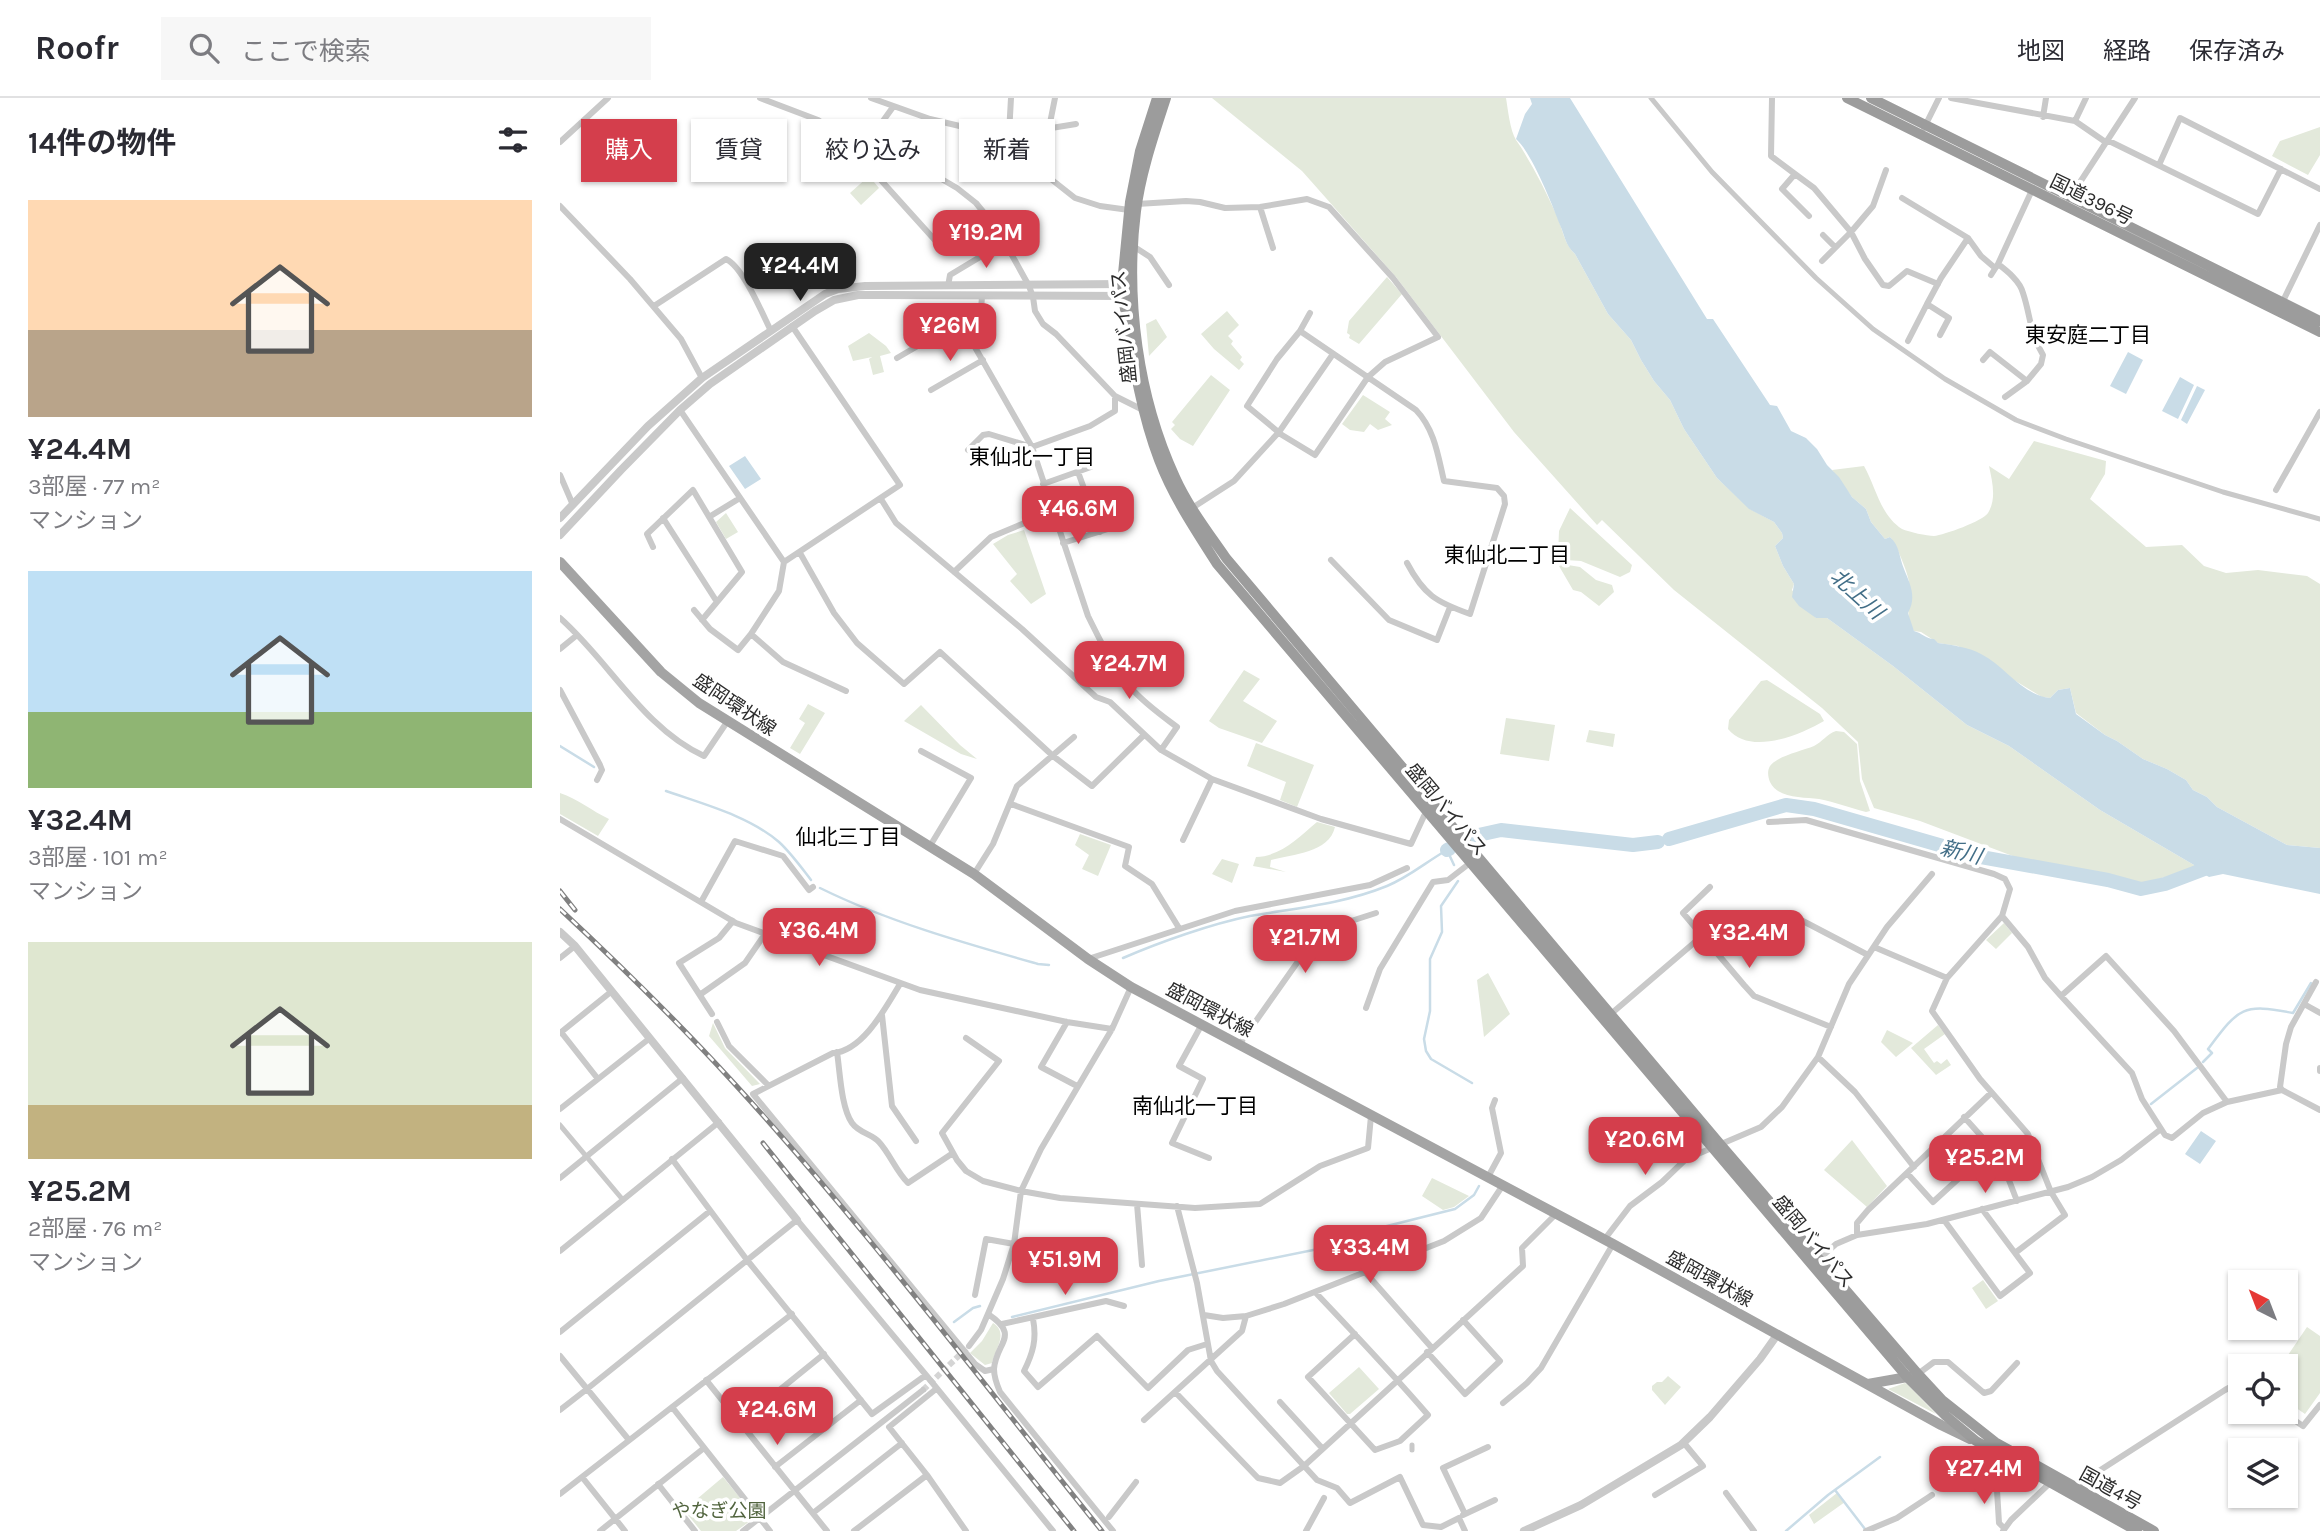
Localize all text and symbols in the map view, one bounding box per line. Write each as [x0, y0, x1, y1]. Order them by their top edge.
search box [161, 17, 651, 80]
text: Roofr [35, 29, 119, 67]
icon: search [185, 29, 223, 67]
text: ここで検索 [241, 36, 371, 67]
text: 地図 [2017, 37, 2065, 65]
text: 経路 [2103, 37, 2151, 65]
text: 保存済み [2189, 37, 2285, 65]
chip: 購入 [581, 119, 677, 182]
chip: 賃貸 [691, 119, 787, 182]
chip: 絞り込み [801, 119, 945, 182]
chip: 新着 [959, 119, 1055, 182]
icon: filters [494, 121, 532, 159]
text: 14件の物件 [28, 125, 177, 161]
street label: 国道396号 [2046, 170, 2137, 230]
pin: ¥19.2M [929, 211, 1043, 270]
text: ¥19.2M [949, 219, 1023, 246]
pin: ¥24.4M [743, 244, 857, 303]
icon: home [217, 246, 343, 372]
text: ¥24.4M [760, 252, 840, 279]
street label: 盛岡バイパス [1107, 269, 1141, 385]
pin: ¥26M [909, 303, 991, 363]
text: ¥26M [919, 312, 981, 339]
district label: 東安庭二丁目 [2025, 323, 2151, 347]
text: ¥24.4M [28, 431, 132, 467]
district label: 東仙北一丁目 [969, 445, 1095, 469]
text: 3部屋 · 77 m² [28, 473, 160, 500]
pin: ¥46.6M [1021, 486, 1135, 546]
text: ¥46.6M [1038, 495, 1118, 522]
text: マンション [28, 507, 143, 534]
district label: 東仙北二丁目 [1444, 543, 1570, 567]
water label: 北上川 [1826, 564, 1890, 625]
icon: home [217, 617, 343, 743]
pin: ¥24.7M [1072, 642, 1186, 701]
text: ¥24.7M [1090, 650, 1168, 677]
street label: 盛岡環状線 [689, 669, 780, 741]
street label: 盛岡バイパス [1401, 759, 1491, 860]
text: ¥32.4M [28, 802, 133, 838]
district label: 仙北三丁目 [796, 825, 901, 849]
water label: 新川 [1938, 835, 1986, 869]
text: 3部屋 · 101 m² [28, 844, 168, 871]
text: マンション [28, 878, 143, 905]
pin: ¥36.4M [762, 908, 876, 968]
pin: ¥32.4M [1692, 910, 1806, 970]
pin: ¥21.7M [1248, 916, 1362, 975]
text: ¥36.4M [779, 917, 859, 944]
text: ¥32.4M [1709, 919, 1789, 946]
text: ¥21.7M [1269, 924, 1341, 951]
street label: 盛岡環状線 [1162, 978, 1257, 1042]
icon: home [217, 988, 343, 1114]
district label: 南仙北一丁目 [1132, 1094, 1258, 1118]
pin: ¥20.6M [1588, 1118, 1702, 1177]
text: ¥20.6M [1605, 1126, 1685, 1153]
pin: ¥25.2M [1928, 1136, 2042, 1195]
text: ¥25.2M [1945, 1144, 2025, 1171]
text: ¥25.2M [28, 1173, 132, 1209]
street label: 盛岡バイパス [1768, 1191, 1858, 1292]
text: 2部屋 · 76 m² [28, 1215, 163, 1242]
pin: ¥33.4M [1313, 1226, 1427, 1285]
text: ¥33.4M [1330, 1234, 1410, 1261]
pin: ¥51.9M [1008, 1238, 1122, 1297]
text: ¥51.9M [1028, 1246, 1102, 1273]
street label: 盛岡環状線 [1663, 1246, 1756, 1312]
text: マンション [28, 1249, 143, 1276]
north arrow [2228, 1270, 2298, 1340]
map controls [2228, 1270, 2298, 1508]
button: locate [2228, 1354, 2298, 1424]
pin: ¥24.6M [720, 1388, 834, 1447]
text: ¥24.6M [737, 1396, 817, 1423]
button: layers [2228, 1438, 2298, 1508]
pin: ¥27.4M [1927, 1446, 2041, 1506]
text: ¥27.4M [1945, 1455, 2023, 1482]
street label: 国道4号 [2076, 1463, 2145, 1515]
park label: やなぎ公園 [671, 1500, 767, 1522]

